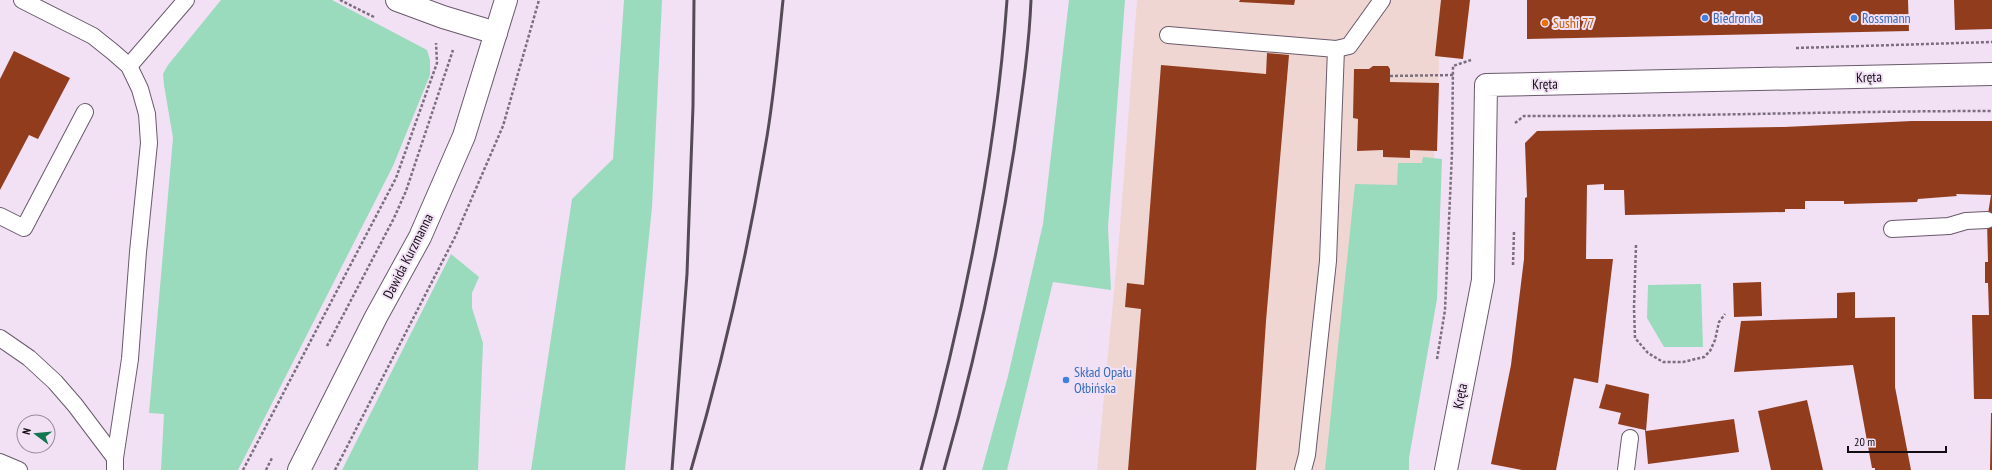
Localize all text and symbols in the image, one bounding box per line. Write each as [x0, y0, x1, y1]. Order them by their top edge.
place label: Biedronka [1713, 9, 1762, 27]
place label: Rossmann [1862, 9, 1911, 27]
marker: Biedronka [1700, 13, 1710, 23]
marker: Rossmann [1849, 13, 1859, 23]
place label: Sushi 77 [1553, 14, 1595, 32]
marker: Sushi 77 [1540, 18, 1550, 28]
street label: Kręta [1856, 68, 1882, 86]
street label: Kręta [1532, 75, 1558, 93]
street label: Dawida Kurzmanna [379, 210, 437, 302]
place label: Skład Opału Ołbińska [1074, 363, 1132, 397]
marker: Skład Opału Ołbińska [1061, 375, 1071, 385]
street label: Kręta [1449, 382, 1471, 410]
north arrow [16, 414, 56, 454]
text: N [19, 426, 34, 436]
scale bar [1848, 428, 1946, 454]
text: 20 m [1854, 434, 1875, 449]

